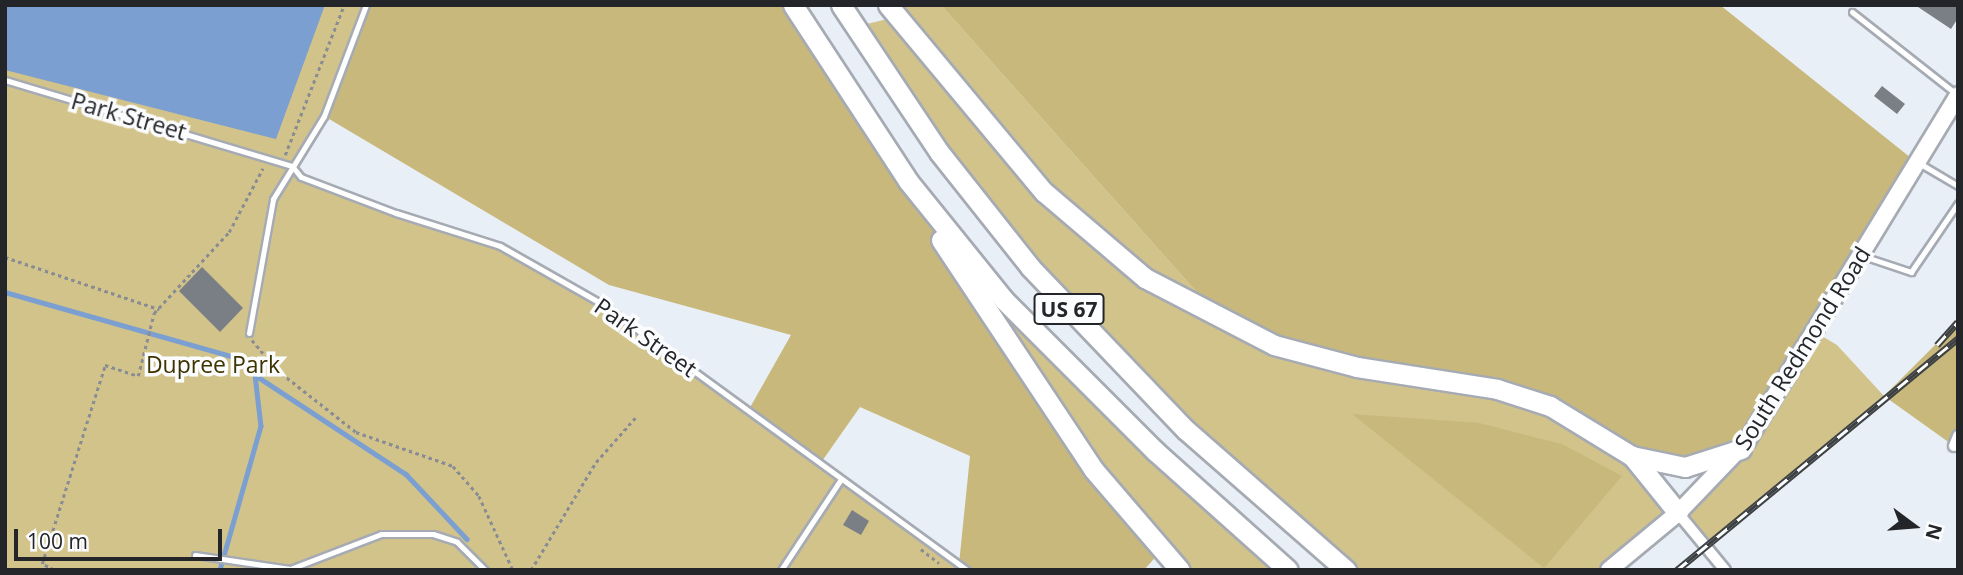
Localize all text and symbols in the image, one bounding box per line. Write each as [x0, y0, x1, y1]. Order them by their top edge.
street label: Park Street [68, 86, 190, 146]
street label: South Redmond Road [1728, 241, 1876, 455]
street label: Park Street [590, 292, 702, 382]
road number: US 67 [1032, 292, 1106, 326]
park label: Dupree Park [146, 350, 280, 378]
north arrow [1879, 491, 1949, 561]
scale bar [18, 516, 226, 560]
text: N [1920, 521, 1949, 543]
text: 100 m [27, 527, 88, 555]

